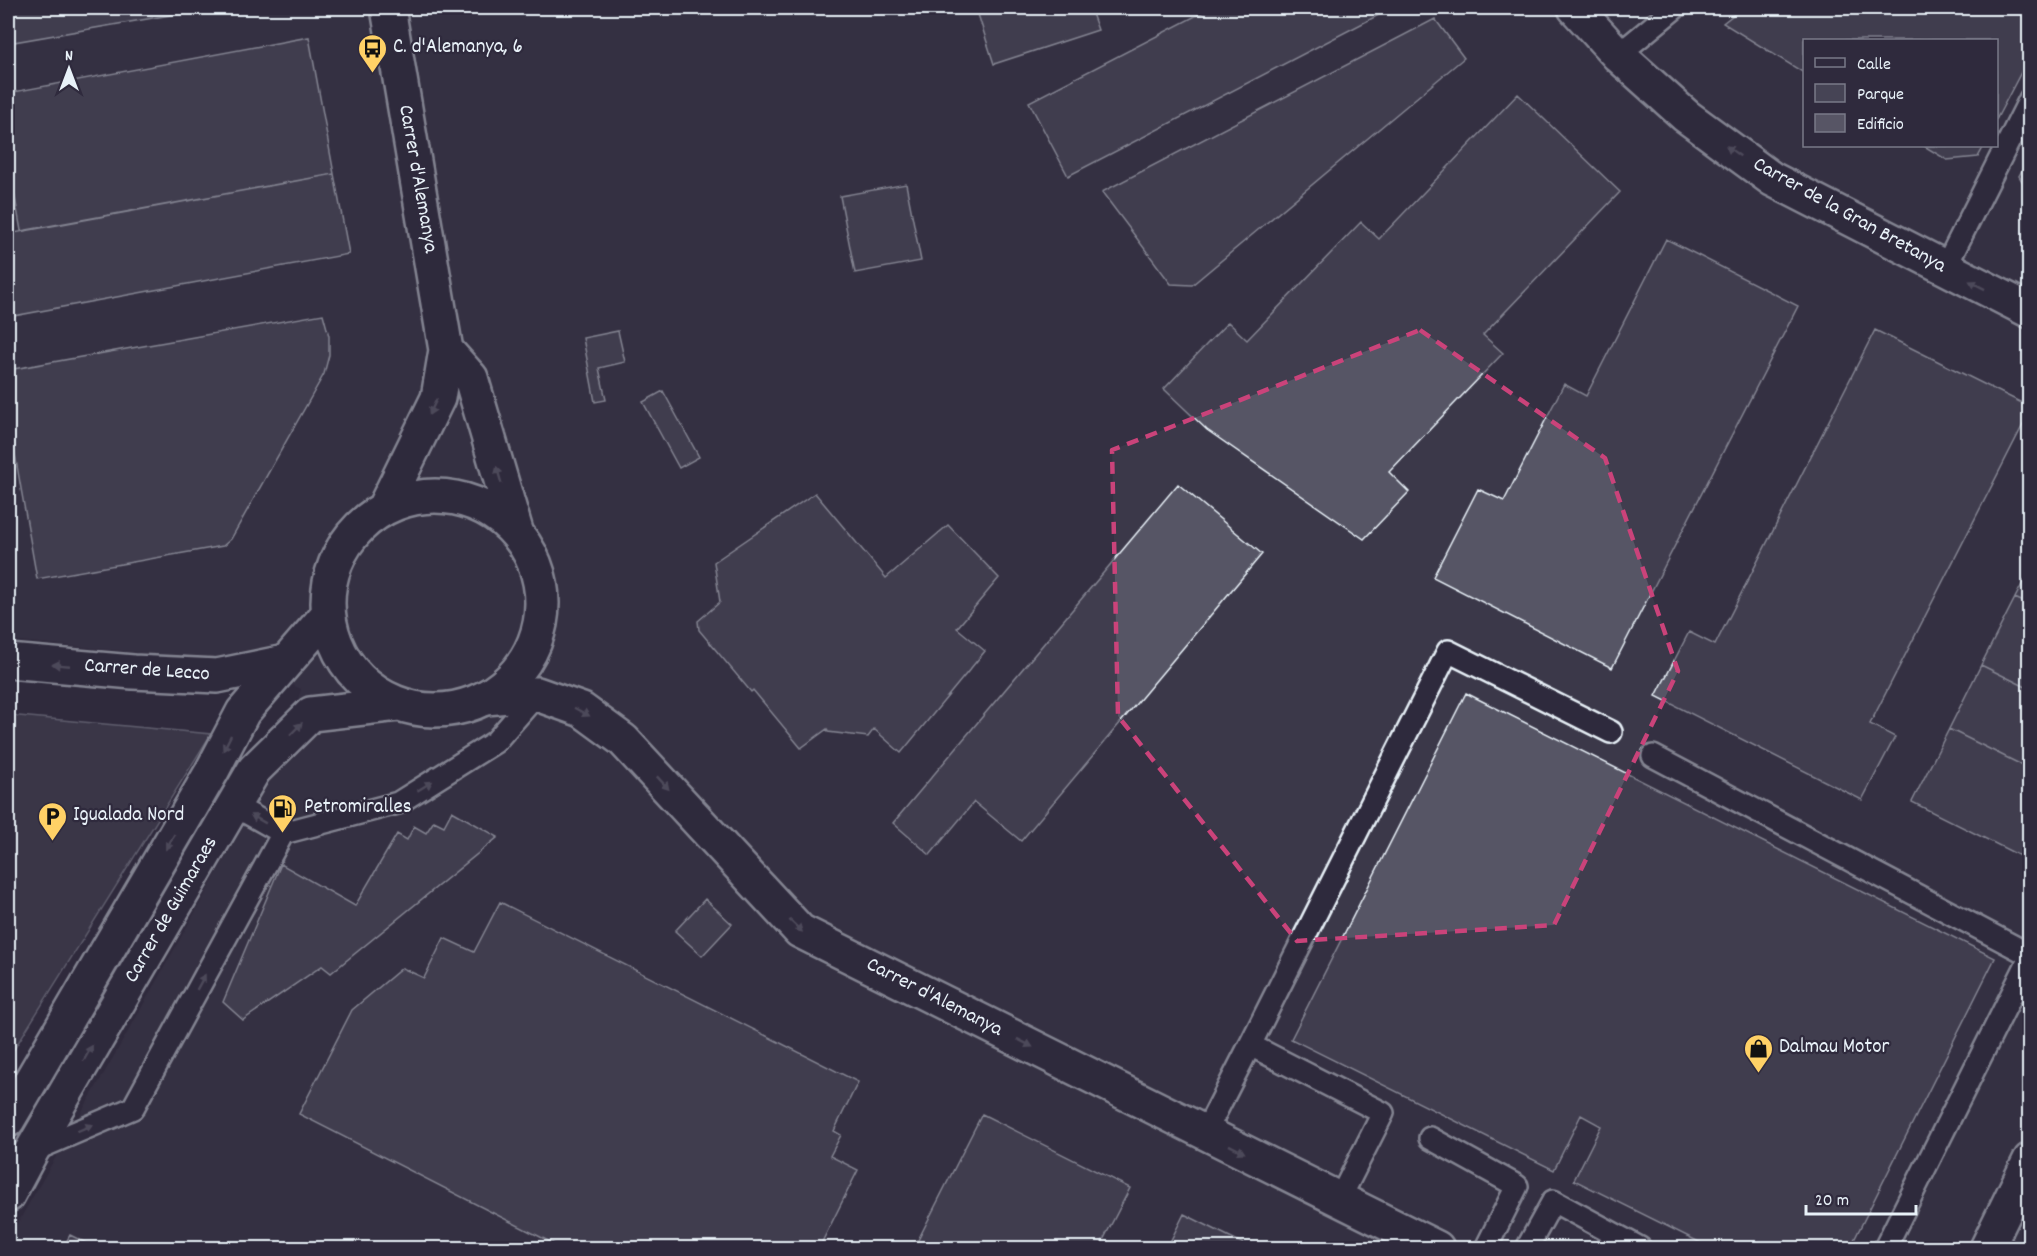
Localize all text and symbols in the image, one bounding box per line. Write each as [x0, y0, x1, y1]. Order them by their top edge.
bus stop icon: C. d'Alemanya, 6 [356, 32, 388, 74]
place label: C. d'Alemanya, 6 [393, 33, 523, 63]
north arrow [39, 39, 99, 99]
legend [1803, 39, 1998, 147]
text: N [65, 45, 73, 68]
text: Calle [1857, 53, 1891, 78]
text: Parque [1857, 83, 1904, 108]
street label: Carrer d'Alemanya [389, 103, 445, 256]
text: Edificio [1857, 113, 1904, 138]
one-way arrow [1725, 144, 1741, 157]
street label: Carrer de la Gran Bretanya [1747, 150, 1952, 282]
one-way arrow [1968, 280, 1986, 290]
one-way arrow [429, 398, 438, 415]
one-way arrow [494, 466, 503, 484]
street label: Carrer de Lecco [83, 652, 211, 690]
one-way arrow [51, 660, 70, 670]
one-way arrow [574, 707, 591, 717]
one-way arrow [288, 722, 303, 736]
one-way arrow [222, 734, 231, 751]
one-way arrow [656, 775, 669, 790]
one-way arrow [417, 781, 433, 792]
fuel station icon: Petromiralles [267, 792, 299, 834]
place label: Petromiralles [304, 793, 412, 823]
parking icon: Igualada Nord [36, 800, 68, 842]
place label: Igualada Nord [73, 801, 184, 831]
one-way arrow [249, 814, 266, 824]
street label: Carrer de Guimaraes [118, 831, 226, 989]
one-way arrow [165, 834, 176, 850]
one-way arrow [788, 919, 803, 933]
street label: Carrer d'Alemanya [861, 951, 1009, 1046]
one-way arrow [196, 974, 206, 991]
shop icon: Dalmau Motor [1742, 1032, 1774, 1074]
place label: Dalmau Motor [1779, 1033, 1890, 1063]
one-way arrow [1016, 1039, 1033, 1048]
one-way arrow [83, 1045, 94, 1061]
one-way arrow [76, 1123, 94, 1132]
one-way arrow [1228, 1144, 1245, 1154]
scale bar [1806, 1178, 1916, 1216]
text: 20 m [1815, 1189, 1849, 1214]

